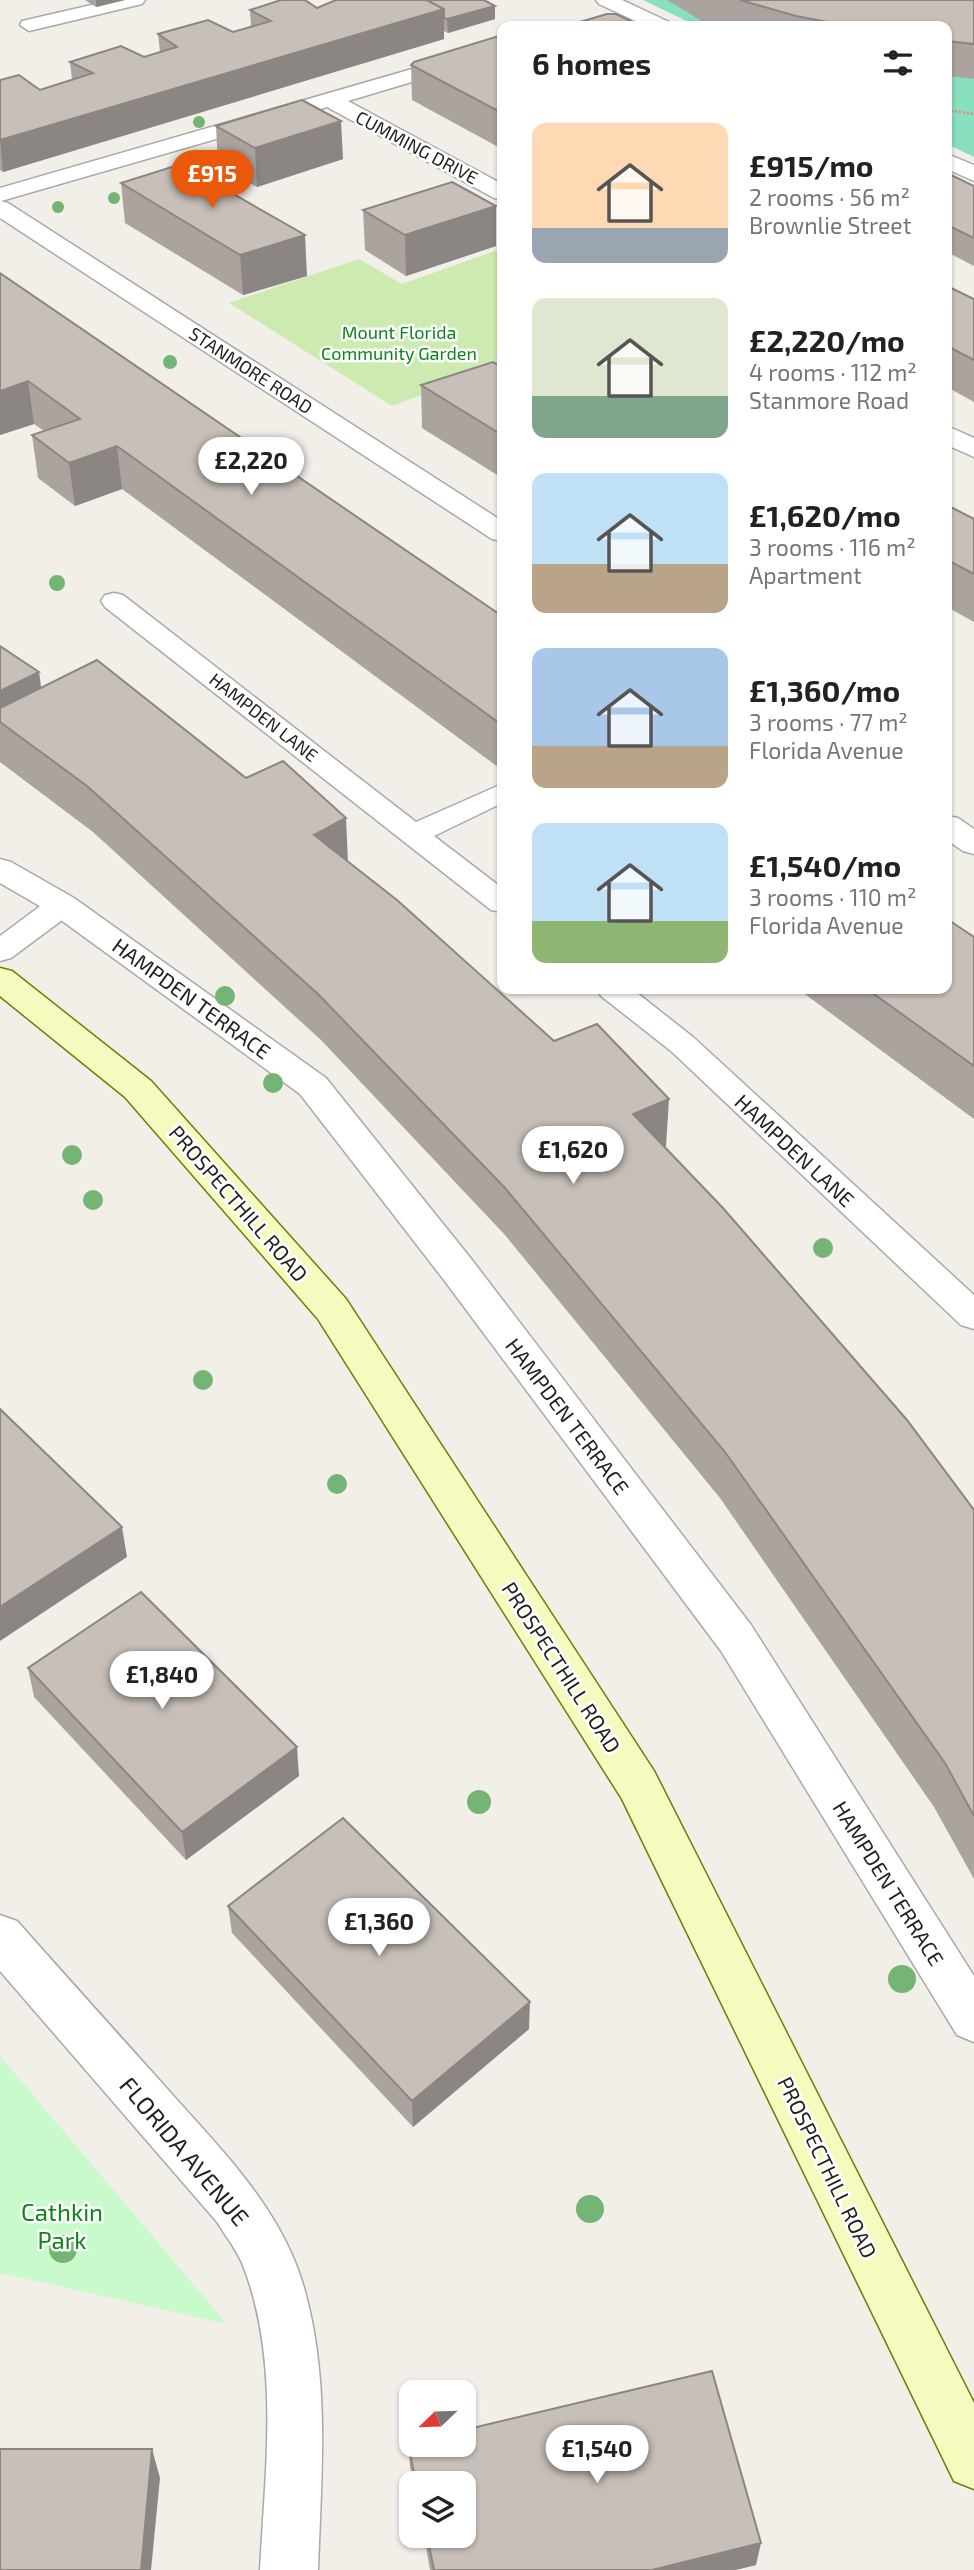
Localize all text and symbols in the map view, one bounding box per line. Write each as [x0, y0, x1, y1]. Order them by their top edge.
icon: filters [879, 44, 917, 82]
text: 6 homes [532, 45, 651, 81]
street label: CUMMING DRIVE [352, 106, 482, 188]
text: £915/mo [749, 147, 874, 183]
pin: £915 [171, 150, 253, 210]
icon: home [588, 151, 672, 235]
text: £915 [187, 159, 237, 187]
text: 2 rooms · 56 m² [749, 183, 910, 211]
text: Brownlie Street [749, 211, 911, 239]
park label: Mount Florida Community Garden [321, 321, 477, 364]
street label: STANMORE ROAD [185, 322, 317, 418]
text: £2,220/mo [749, 322, 905, 358]
icon: home [588, 326, 672, 410]
text: 4 rooms · 112 m² [749, 358, 917, 386]
text: Stanmore Road [749, 386, 909, 414]
pin: £2,220 [194, 438, 308, 497]
text: £2,220 [214, 446, 288, 474]
text: £1,620/mo [749, 497, 901, 533]
icon: home [588, 501, 672, 585]
text: 3 rooms · 116 m² [749, 533, 916, 561]
text: Apartment [749, 561, 862, 589]
street label: HAMPDEN LANE [205, 668, 323, 766]
text: £1,360/mo [749, 672, 900, 708]
icon: home [588, 676, 672, 760]
text: 3 rooms · 77 m² [749, 708, 908, 736]
text: Florida Avenue [749, 736, 904, 764]
text: £1,540/mo [749, 847, 901, 883]
icon: home [588, 851, 672, 935]
text: 3 rooms · 110 m² [749, 883, 916, 911]
text: Florida Avenue [749, 911, 904, 939]
street label: HAMPDEN TERRACE [108, 932, 276, 1064]
street label: HAMPDEN LANE [730, 1089, 860, 1211]
street label: PROSPECTHILL ROAD [164, 1120, 314, 1286]
pin: £1,620 [516, 1126, 630, 1186]
text: £1,620 [538, 1135, 608, 1163]
street label: HAMPDEN TERRACE [501, 1333, 635, 1499]
street label: PROSPECTHILL ROAD [497, 1577, 627, 1757]
pin: £1,840 [105, 1652, 219, 1711]
text: £1,840 [126, 1660, 198, 1688]
street label: HAMPDEN TERRACE [828, 1796, 950, 1970]
pin: £1,360 [322, 1898, 436, 1958]
text: £1,360 [344, 1907, 414, 1935]
street label: FLORIDA AVENUE [114, 2071, 256, 2231]
street label: PROSPECTHILL ROAD [773, 2072, 883, 2262]
park label: Cathkin Park [21, 2197, 103, 2254]
north arrow [399, 2380, 476, 2457]
map controls [399, 2380, 476, 2548]
pin: £1,540 [540, 2426, 654, 2485]
text: £1,540 [562, 2434, 632, 2462]
button: layers [399, 2471, 476, 2548]

